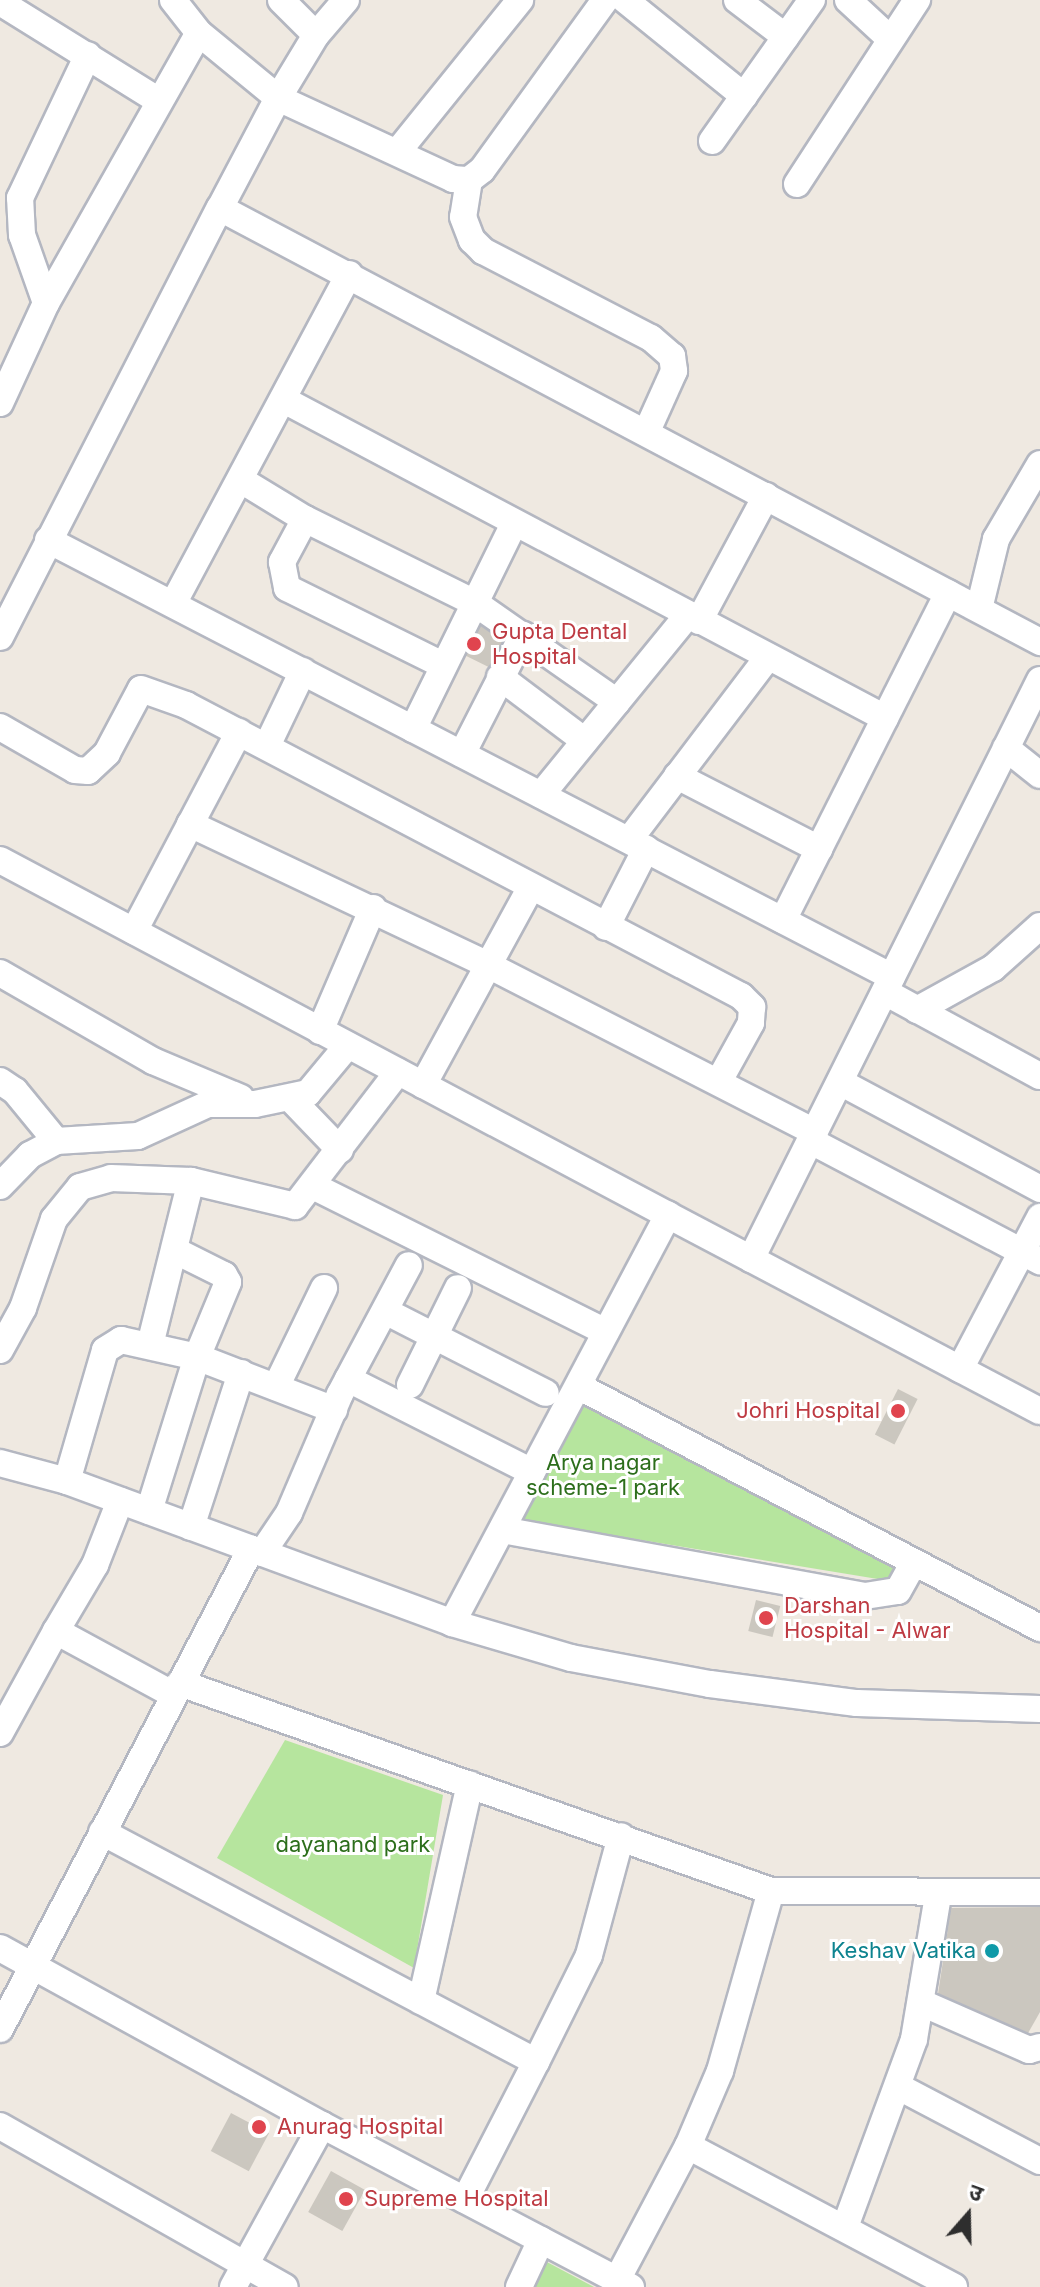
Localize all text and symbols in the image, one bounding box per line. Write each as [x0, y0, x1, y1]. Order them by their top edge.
place label: Gupta Dental Hospital [492, 618, 627, 670]
marker: Gupta Dental Hospital [463, 633, 485, 655]
place label: Johri Hospital [736, 1398, 880, 1424]
marker: Johri Hospital [887, 1400, 909, 1422]
park label: Arya nagar scheme-1 park [526, 1449, 680, 1500]
place label: Darshan Hospital - Alwar [784, 1592, 951, 1644]
marker: Darshan Hospital - Alwar [755, 1607, 777, 1629]
park label: dayanand park [276, 1832, 430, 1858]
place label: Keshav Vatika [831, 1938, 976, 1964]
marker: Keshav Vatika [983, 1942, 1001, 1960]
place label: Anurag Hospital [277, 2114, 443, 2140]
marker: Anurag Hospital [248, 2116, 270, 2138]
north arrow [928, 2175, 1008, 2255]
text: उ [966, 2178, 987, 2207]
place label: Supreme Hospital [364, 2186, 549, 2212]
marker: Supreme Hospital [335, 2188, 357, 2210]

